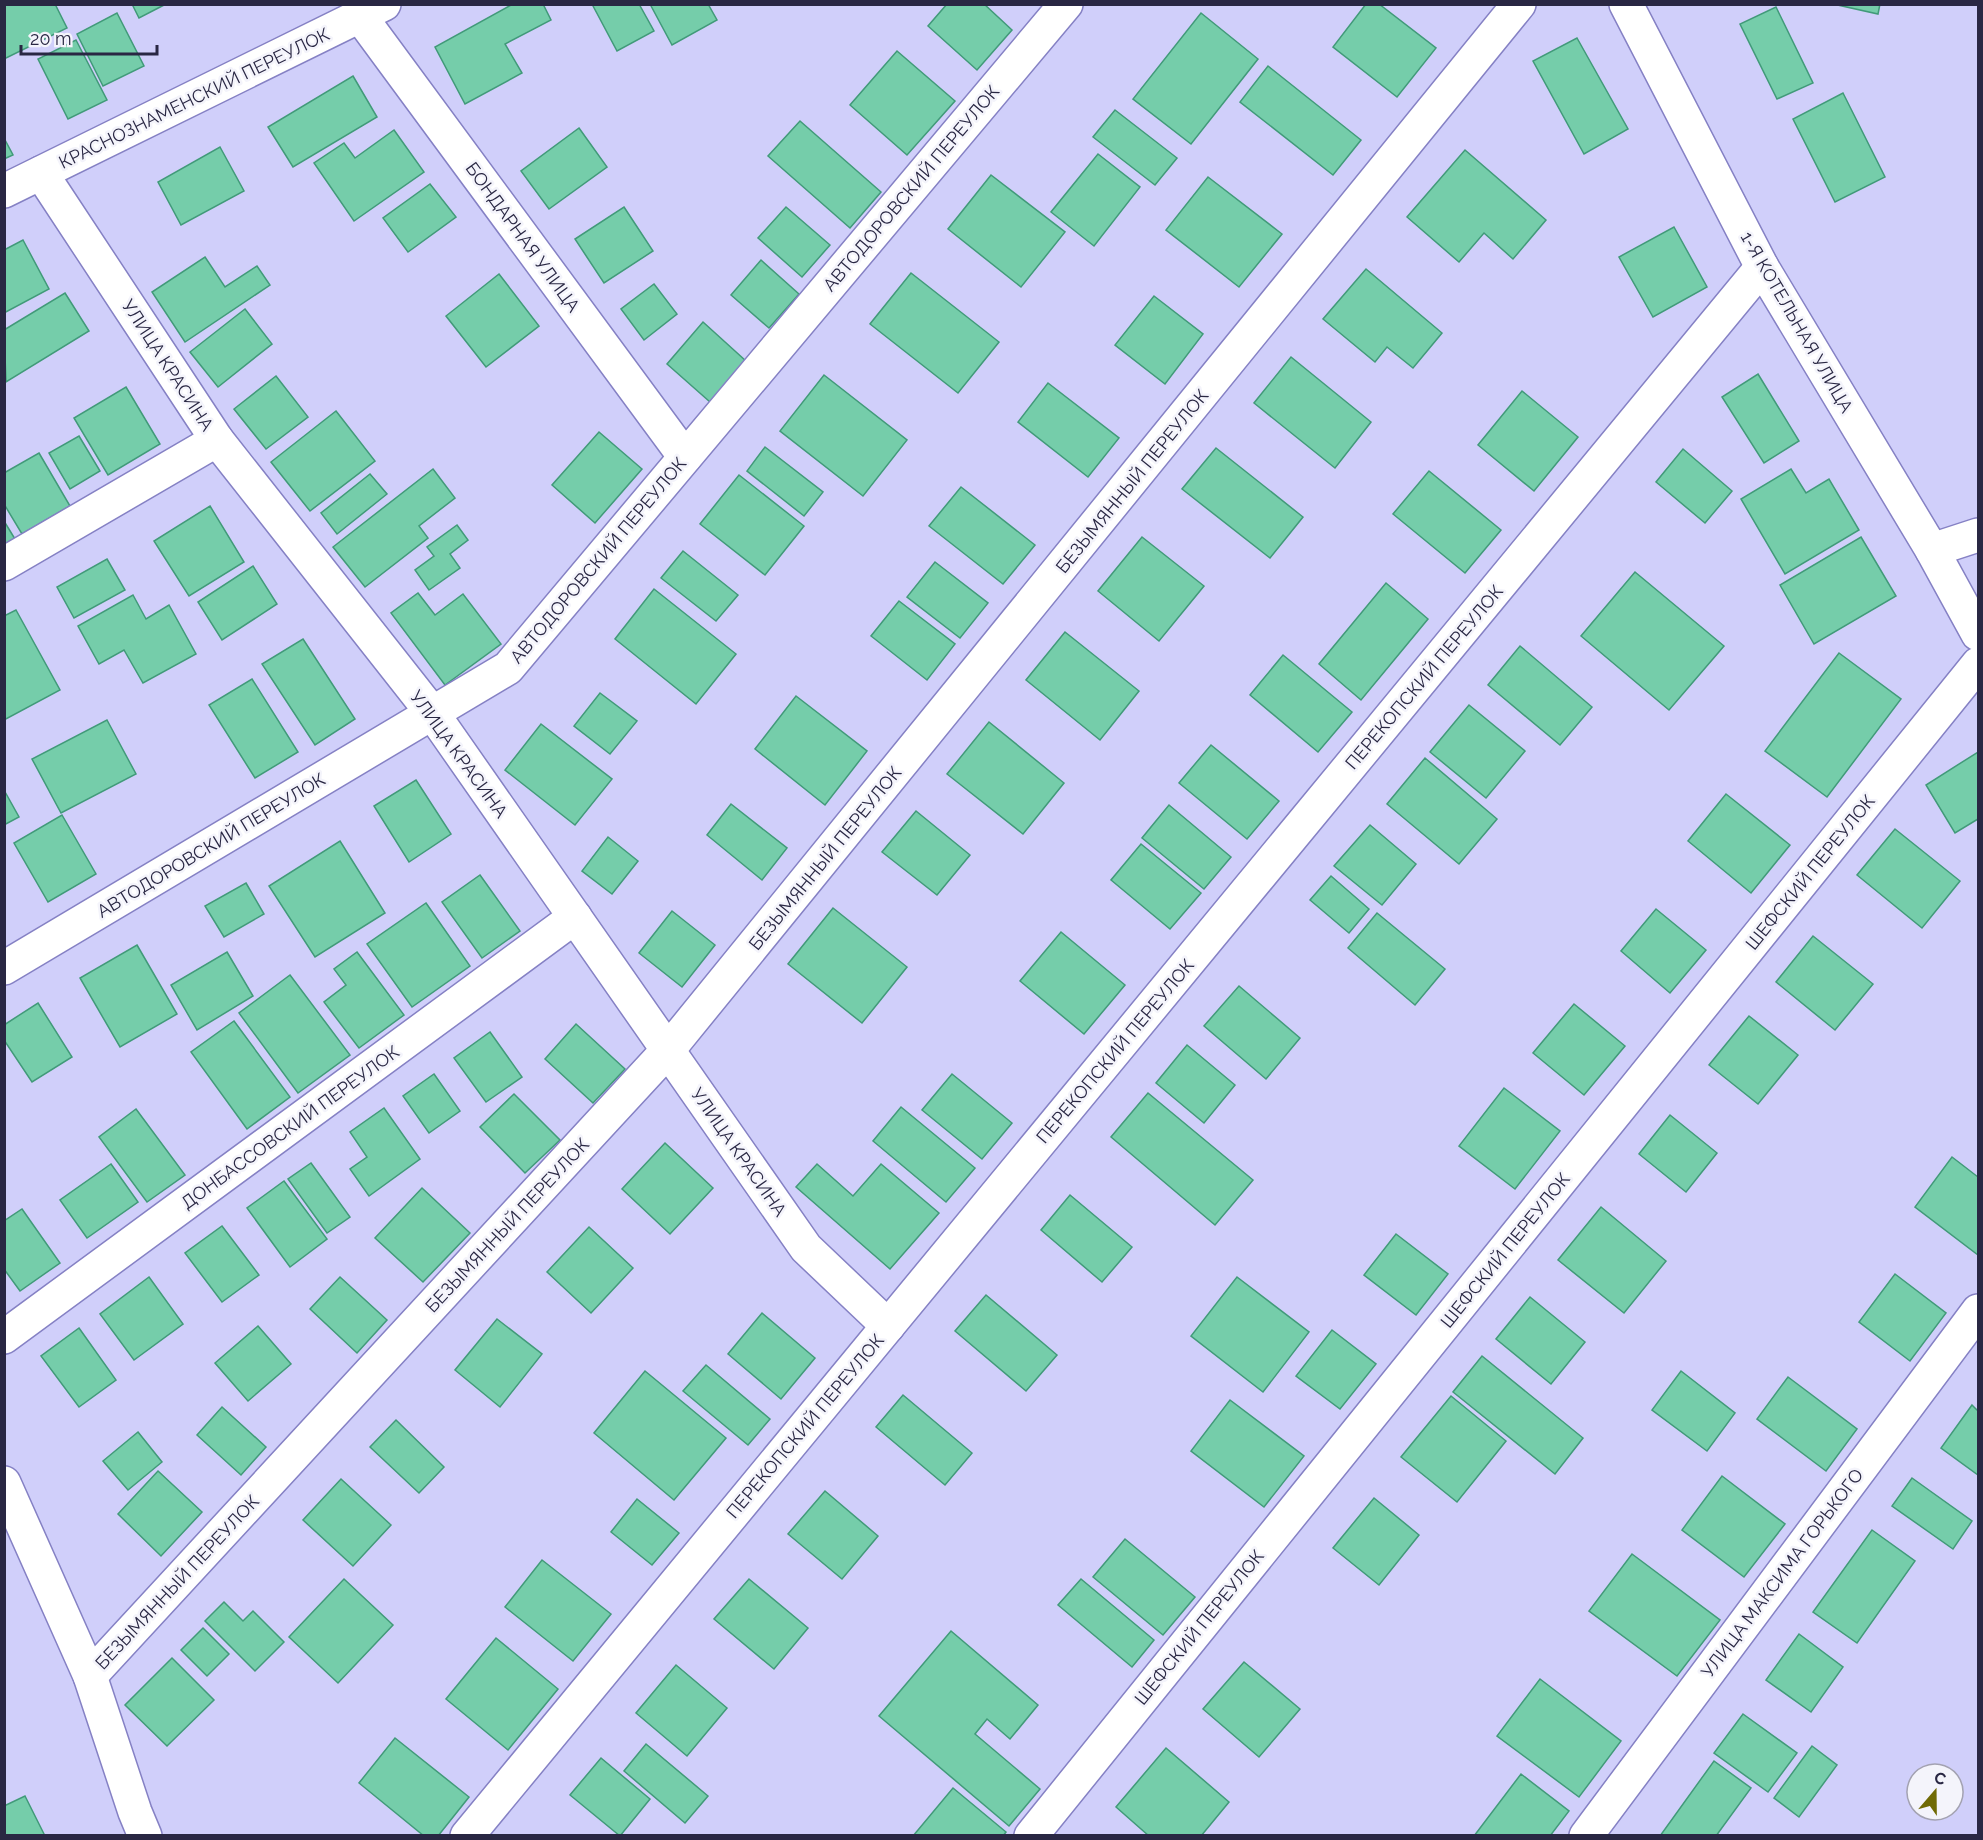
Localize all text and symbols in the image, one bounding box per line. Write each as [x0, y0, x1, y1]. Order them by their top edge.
scale bar [21, 18, 158, 56]
street label: КРАСНОЗНАМЕНСКИЙ ПЕРЕУЛОК [55, 23, 333, 173]
text: 20 m [30, 28, 72, 49]
street label: АВТОДОРОВСКИЙ ПЕРЕУЛОК [819, 81, 1003, 295]
street label: БОНДАРНАЯ УЛИЦА [462, 158, 584, 316]
street label: 1-Я КОТЕЛЬНАЯ УЛИЦА [1736, 228, 1858, 416]
street label: УЛИЦА КРАСИНА [118, 295, 218, 435]
street label: БЕЗЫМЯННЫЙ ПЕРЕУЛОК [1051, 385, 1213, 577]
street label: АВТОДОРОВСКИЙ ПЕРЕУЛОК [506, 453, 690, 667]
street label: ПЕРЕКОПСКИЙ ПЕРЕУЛОК [1341, 581, 1507, 773]
street label: УЛИЦА КРАСИНА [406, 686, 512, 822]
street label: БЕЗЫМЯННЫЙ ПЕРЕУЛОК [744, 762, 906, 954]
street label: АВТОДОРОВСКИЙ ПЕРЕУЛОК [93, 768, 329, 922]
street label: ШЕФСКИЙ ПЕРЕУЛОК [1741, 790, 1879, 954]
street label: ПЕРЕКОПСКИЙ ПЕРЕУЛОК [1032, 955, 1198, 1147]
street label: ДОНБАССОВСКИЙ ПЕРЕУЛОК [177, 1041, 403, 1213]
street label: УЛИЦА КРАСИНА [687, 1084, 791, 1220]
street label: БЕЗЫМЯННЫЙ ПЕРЕУЛОК [421, 1134, 593, 1316]
street label: ШЕФСКИЙ ПЕРЕУЛОК [1436, 1168, 1574, 1332]
street label: ПЕРЕКОПСКИЙ ПЕРЕУЛОК [722, 1330, 888, 1522]
street label: УЛИЦА МАКСИМА ГОРЬКОГО [1697, 1464, 1867, 1682]
street label: БЕЗЫМЯННЫЙ ПЕРЕУЛОК [91, 1491, 263, 1673]
street label: ШЕФСКИЙ ПЕРЕУЛОК [1130, 1545, 1268, 1709]
north arrow [1905, 1762, 1965, 1822]
text: С [1932, 1768, 1948, 1789]

